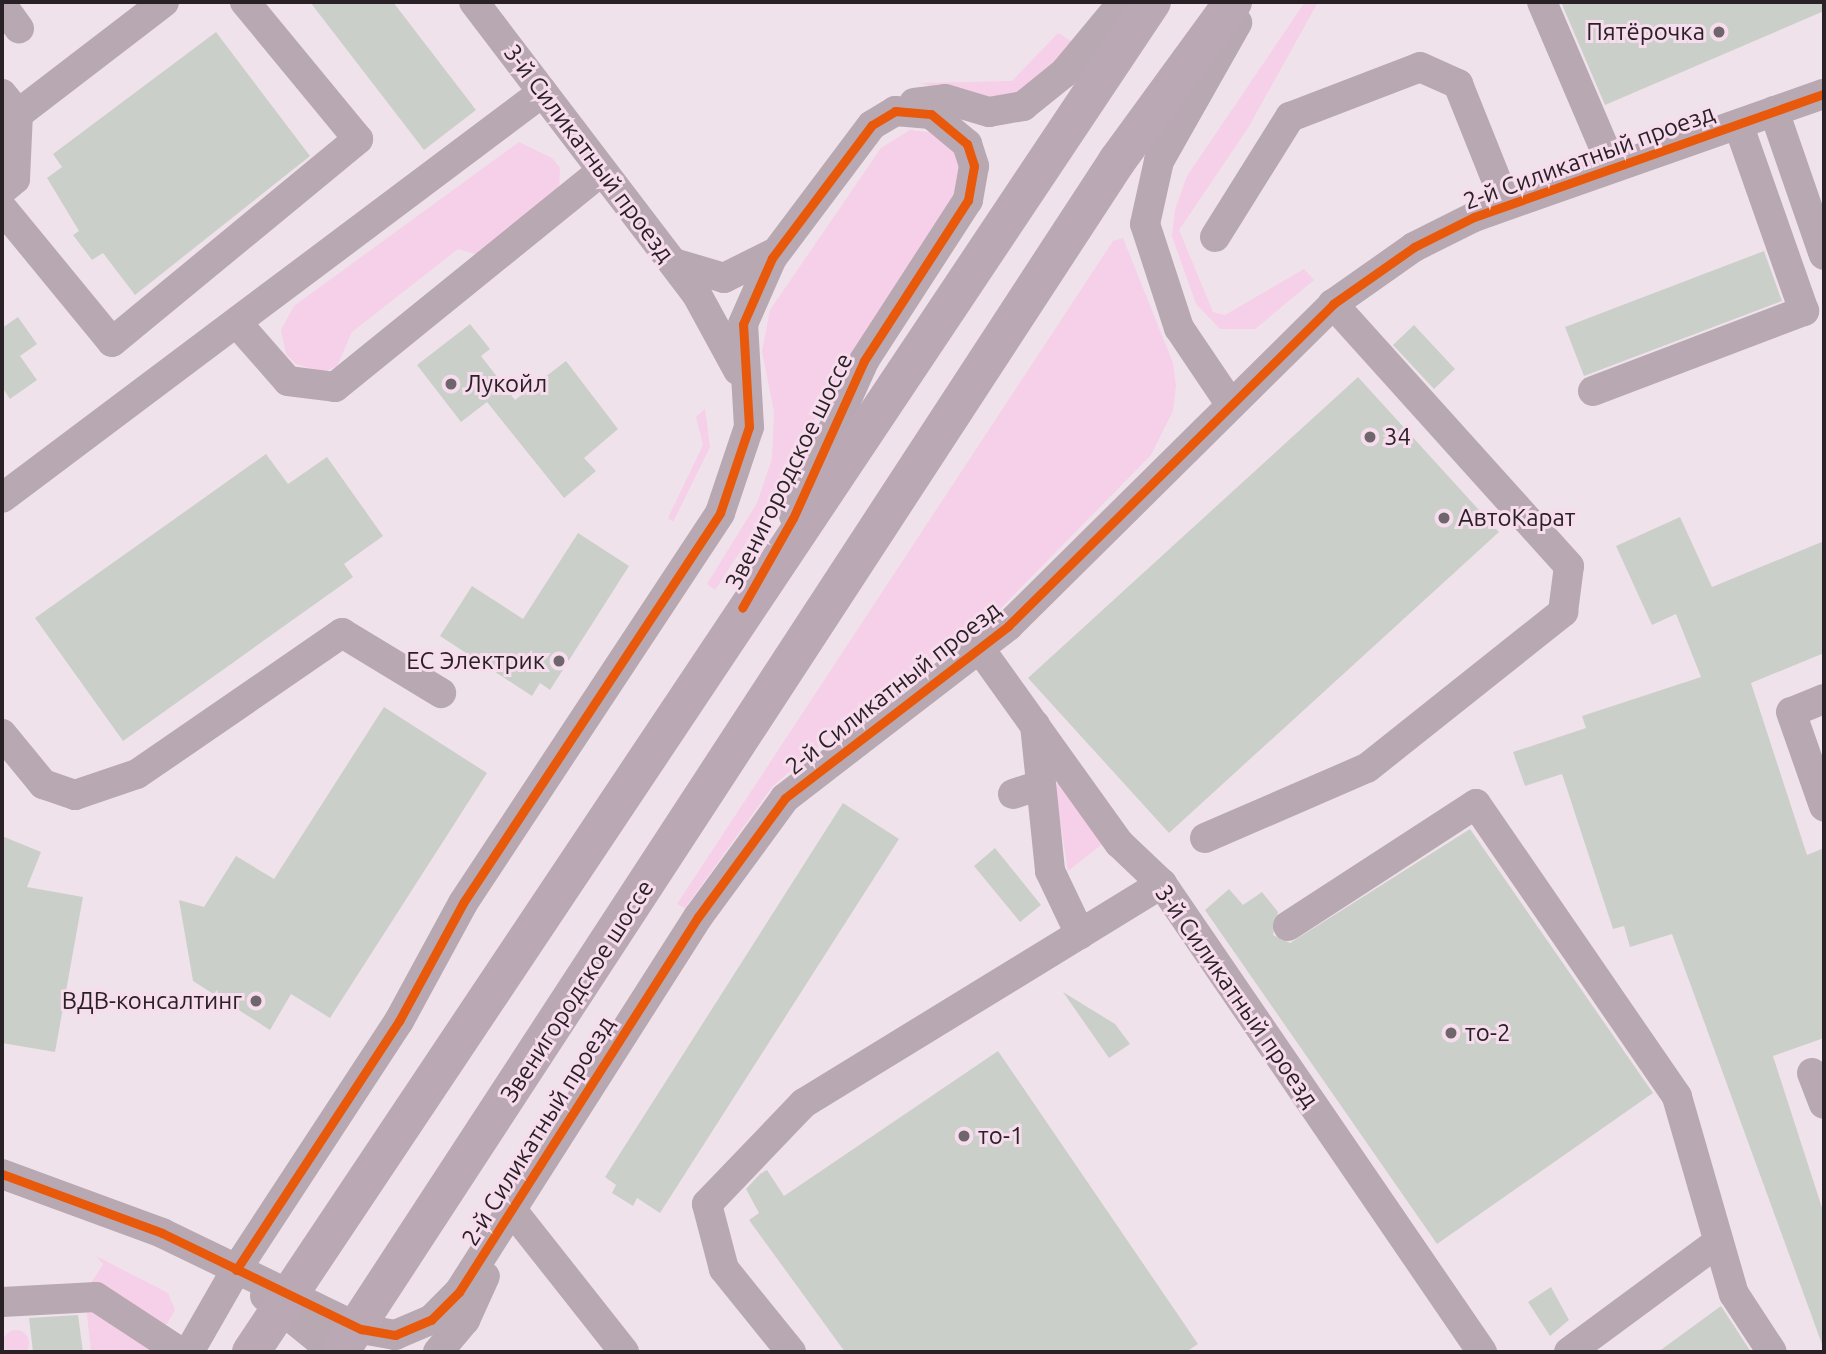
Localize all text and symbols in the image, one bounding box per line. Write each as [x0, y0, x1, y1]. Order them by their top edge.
place label: Пятёрочка [1586, 18, 1705, 46]
marker: Пятёрочка [1711, 24, 1727, 40]
street label: 3-й Силикатный проезд [498, 39, 680, 267]
street label: 2-й Силикатный проезд [1460, 98, 1718, 216]
street label: Звенигородское шоссе [719, 348, 859, 594]
place label: Лукойл [465, 370, 547, 398]
marker: Лукойл [443, 376, 459, 392]
place label: 34 [1384, 423, 1411, 451]
marker: 34 [1362, 429, 1378, 445]
place label: АвтоКарат [1458, 504, 1576, 532]
marker: АвтоКарат [1436, 510, 1452, 526]
street label: 2-й Силикатный проезд [780, 595, 1006, 781]
place label: ЕС Электрик [406, 647, 545, 675]
marker: ЕС Электрик [551, 653, 567, 669]
street label: Звенигородское шоссе [494, 875, 660, 1107]
street label: 3-й Силикатный проезд [1149, 879, 1325, 1113]
place label: ВДВ-консалтинг [62, 987, 242, 1015]
marker: ВДВ-консалтинг [248, 993, 264, 1009]
street label: 2-й Силикатный проезд [456, 1011, 620, 1251]
place label: то-2 [1465, 1019, 1511, 1047]
marker: то-2 [1443, 1025, 1459, 1041]
place label: то-1 [978, 1122, 1024, 1150]
marker: то-1 [956, 1128, 972, 1144]

